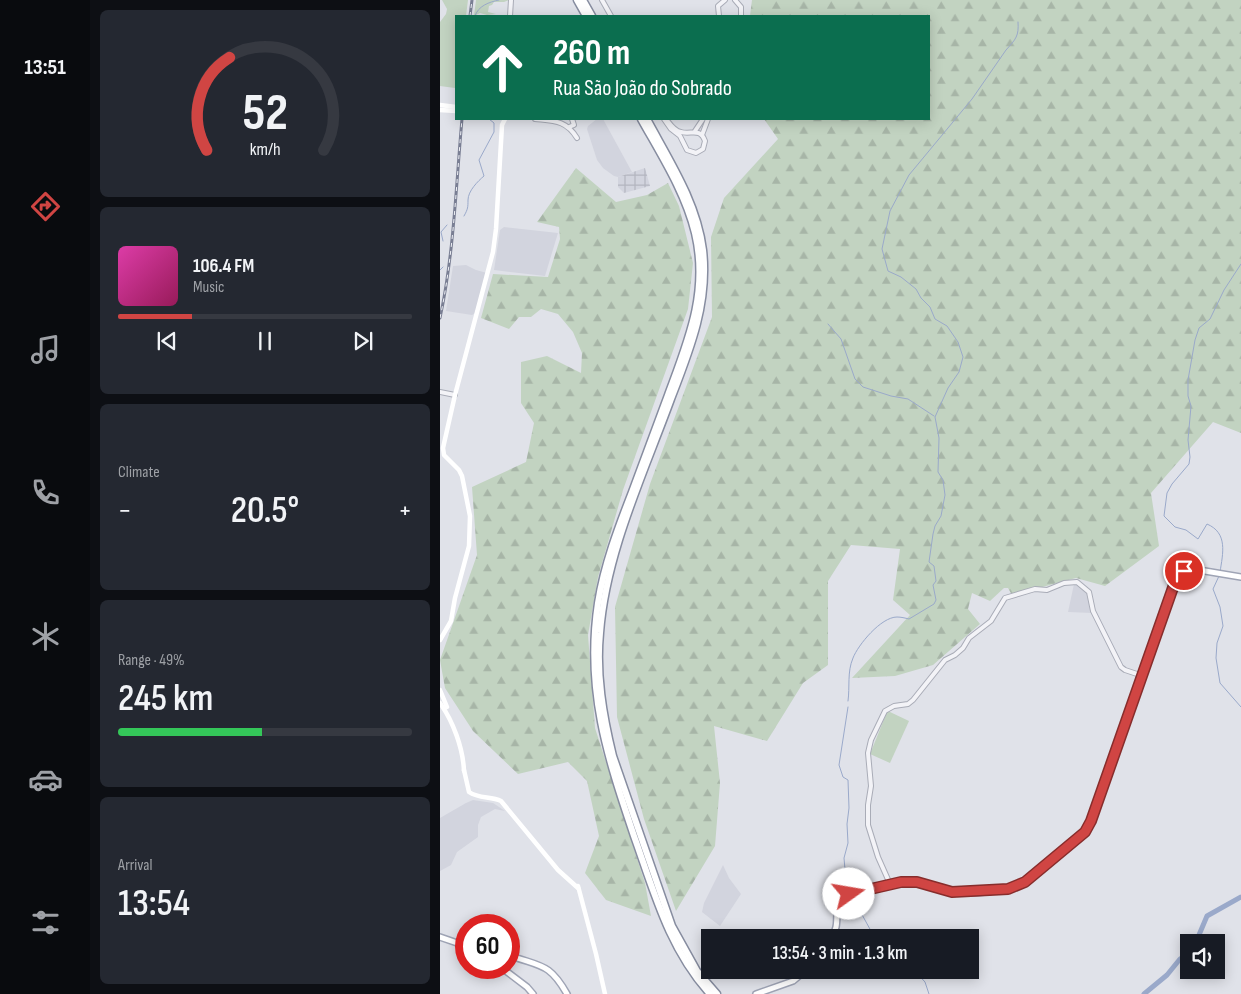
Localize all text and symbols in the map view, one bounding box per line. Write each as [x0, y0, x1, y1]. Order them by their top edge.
text: 260 m [553, 32, 630, 75]
icon: ahead [470, 35, 535, 100]
text: 13:51 [24, 54, 66, 81]
text: Rua São João do Sobrado [553, 75, 732, 102]
text: 52 [242, 82, 288, 145]
text: km/h [250, 139, 280, 160]
icon: directions [28, 189, 63, 224]
text: 106.4 FM [193, 255, 254, 278]
text: Music [193, 278, 224, 297]
icon: previous [153, 327, 181, 355]
icon: pause [251, 327, 279, 355]
icon: next [349, 327, 377, 355]
icon: music [28, 332, 63, 367]
text: Climate [118, 463, 160, 482]
icon: phone [28, 475, 63, 510]
text: 20.5° [231, 488, 299, 533]
text: − [118, 494, 132, 527]
text: + [398, 494, 412, 527]
pin [1163, 550, 1205, 592]
icon: arrive [1170, 557, 1198, 585]
icon: climate [28, 619, 63, 654]
text: Range · 49% [118, 651, 185, 670]
text: 245 km [118, 676, 213, 721]
icon: car [28, 762, 63, 797]
text: Arrival [118, 856, 152, 875]
position arrow [822, 867, 874, 919]
text: 13:54 [118, 881, 190, 926]
icon: filters [28, 905, 63, 940]
speed limit sign: 60 [455, 914, 520, 979]
map controls [1180, 934, 1225, 979]
button: sound [1180, 934, 1225, 979]
text: 13:54 · 3 min · 1.3 km [772, 942, 908, 965]

